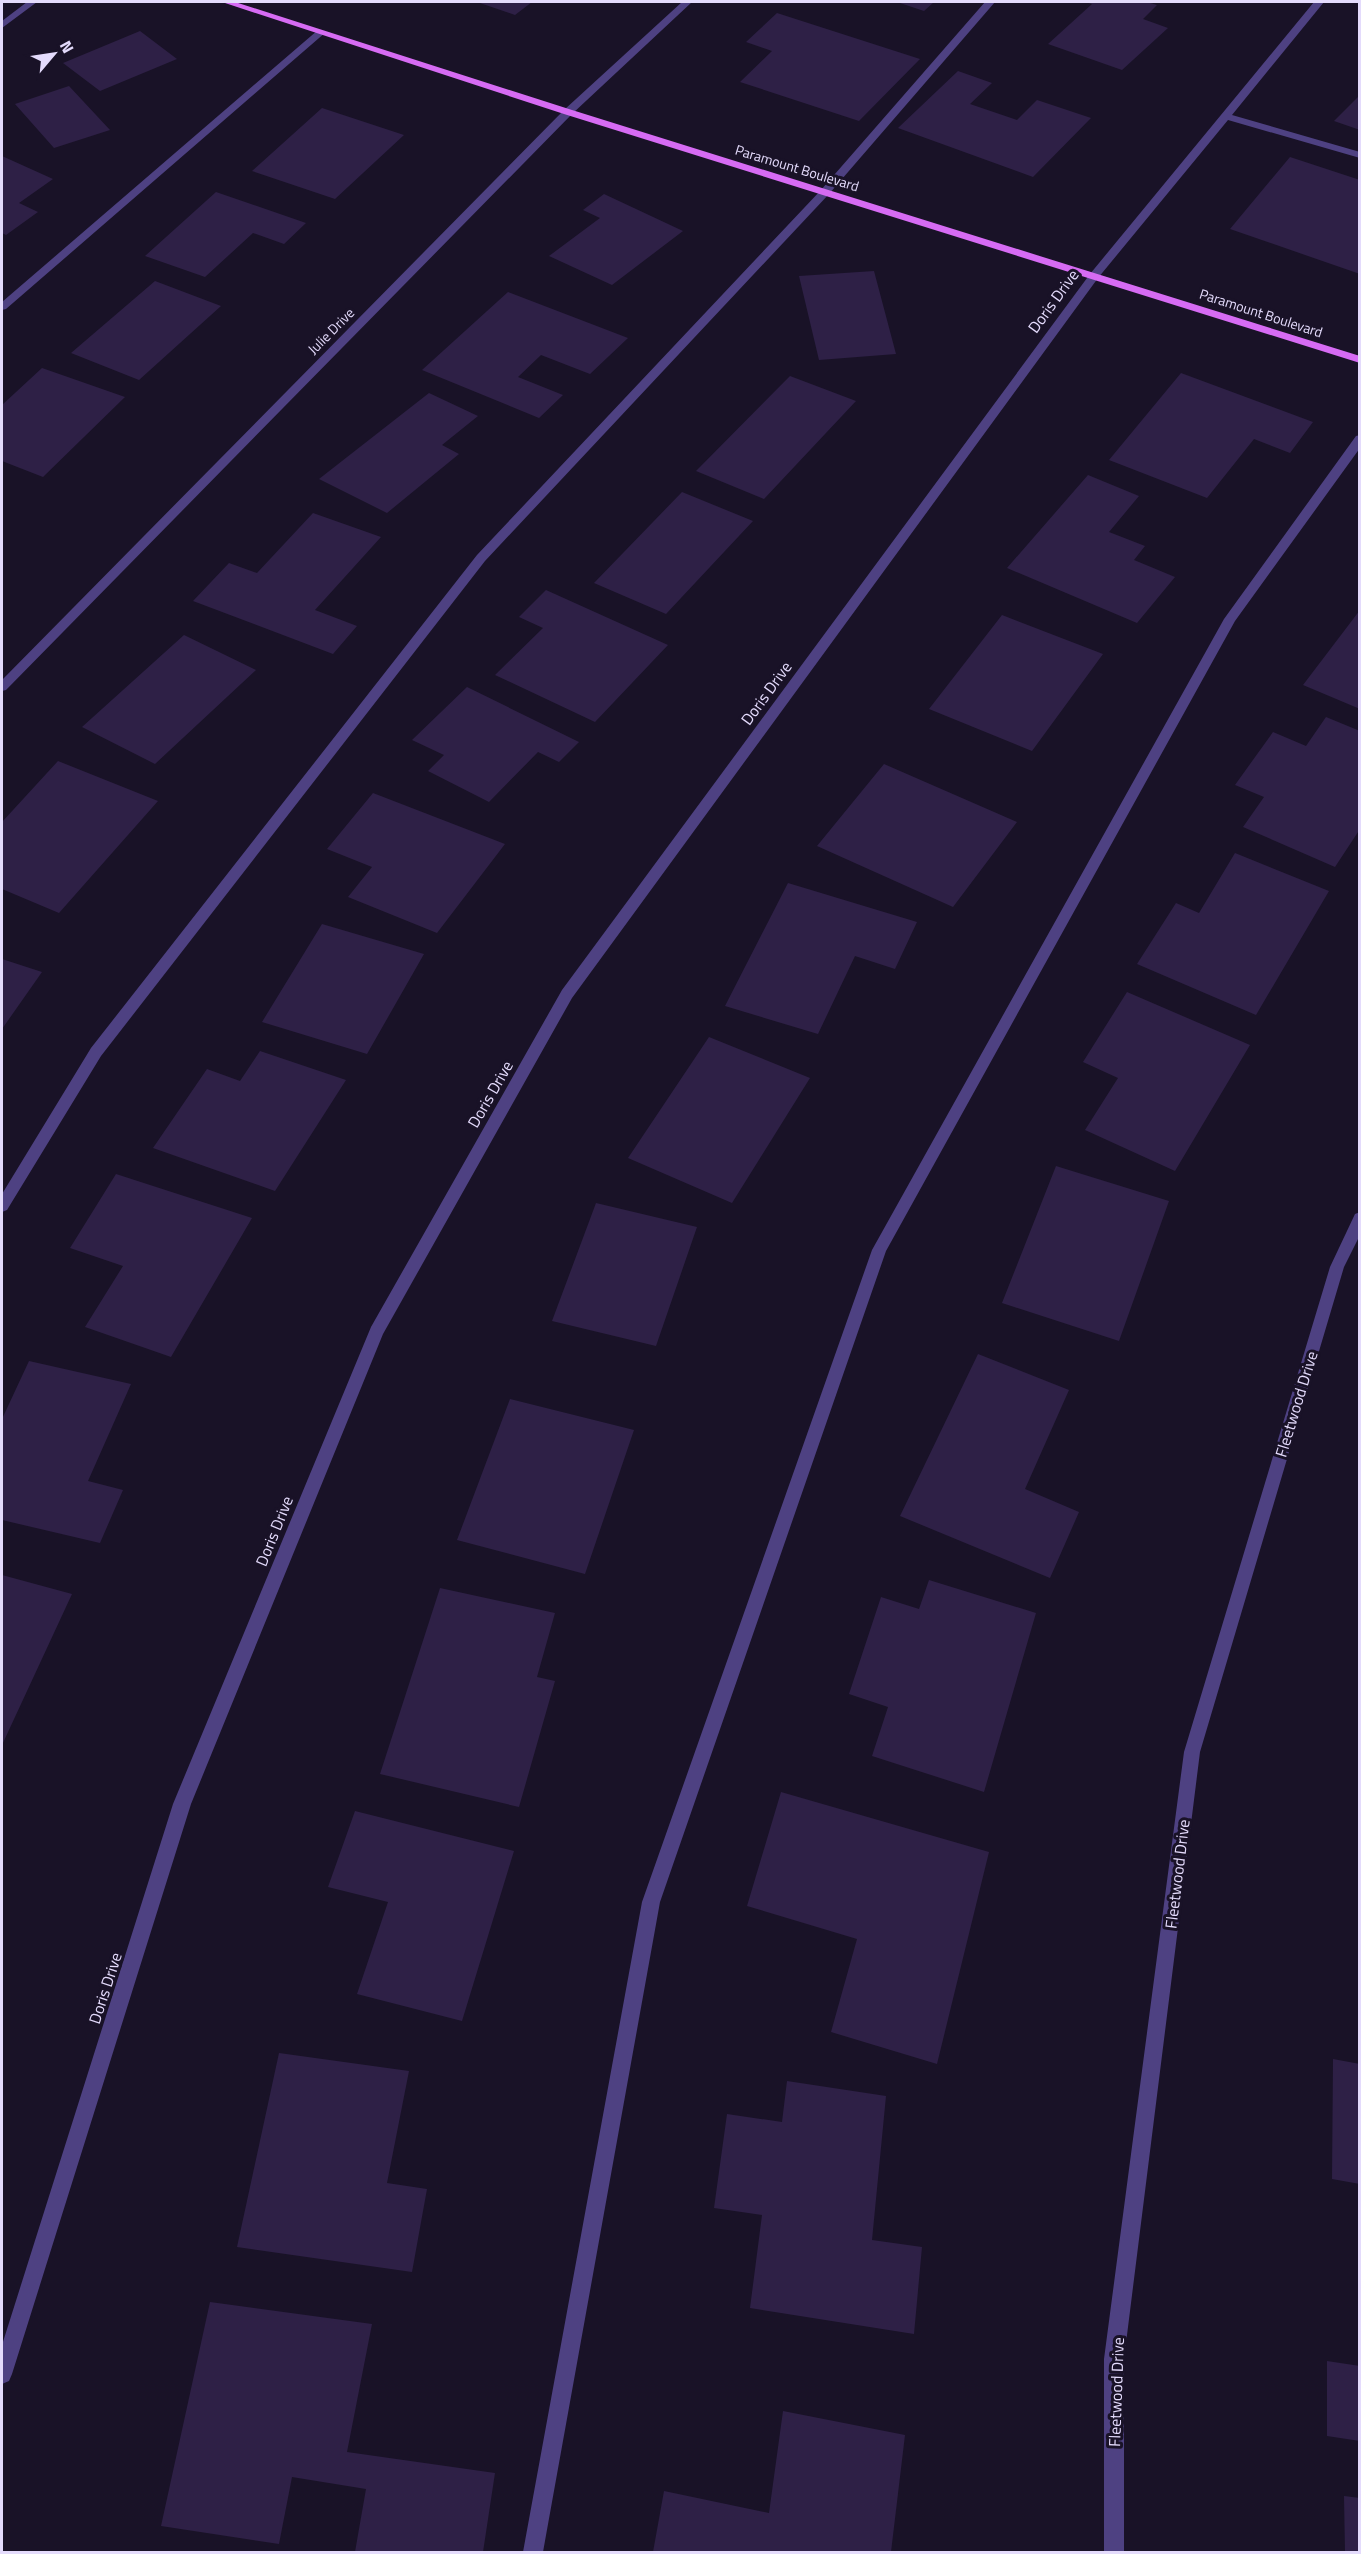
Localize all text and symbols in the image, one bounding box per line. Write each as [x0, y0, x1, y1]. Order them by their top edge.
north arrow [24, 24, 84, 84]
text: N [54, 36, 80, 57]
street label: Paramount Boulevard [733, 139, 862, 196]
street label: Doris Drive [1022, 264, 1084, 338]
street label: Paramount Boulevard [1197, 283, 1325, 342]
street label: Julie Drive [303, 303, 359, 359]
street label: Doris Drive [735, 656, 797, 730]
street label: Doris Drive [461, 1056, 519, 1132]
street label: Fleetwood Drive [1268, 1348, 1324, 1460]
street label: Doris Drive [249, 1492, 299, 1570]
street label: Fleetwood Drive [1158, 1818, 1196, 1930]
street label: Doris Drive [82, 1949, 128, 2027]
street label: Fleetwood Drive [1102, 2337, 1130, 2447]

